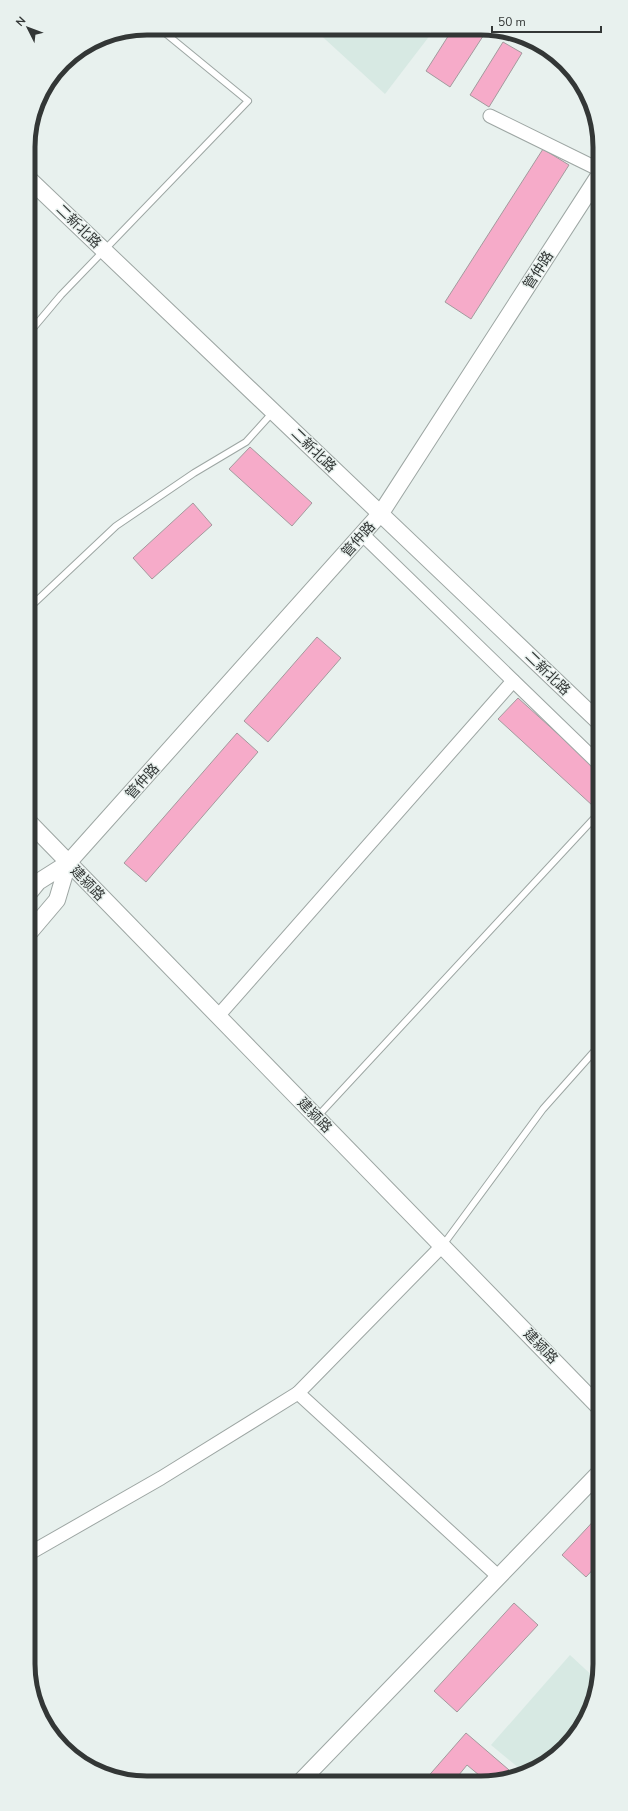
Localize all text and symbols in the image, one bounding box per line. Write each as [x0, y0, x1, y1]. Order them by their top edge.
north arrow [8, 8, 48, 48]
scale bar [492, 8, 601, 34]
text: N [13, 14, 29, 30]
text: 50 m [498, 14, 526, 30]
street label: 二新北路 [52, 200, 105, 253]
street label: 管仲路 [519, 247, 558, 293]
street label: 二新北路 [287, 424, 340, 477]
street label: 管仲路 [337, 517, 379, 561]
street label: 二新北路 [521, 647, 574, 700]
street label: 管仲路 [121, 759, 163, 803]
street label: 建颍路 [66, 862, 109, 905]
street label: 建颍路 [293, 1094, 336, 1137]
street label: 建颍路 [519, 1325, 562, 1368]

